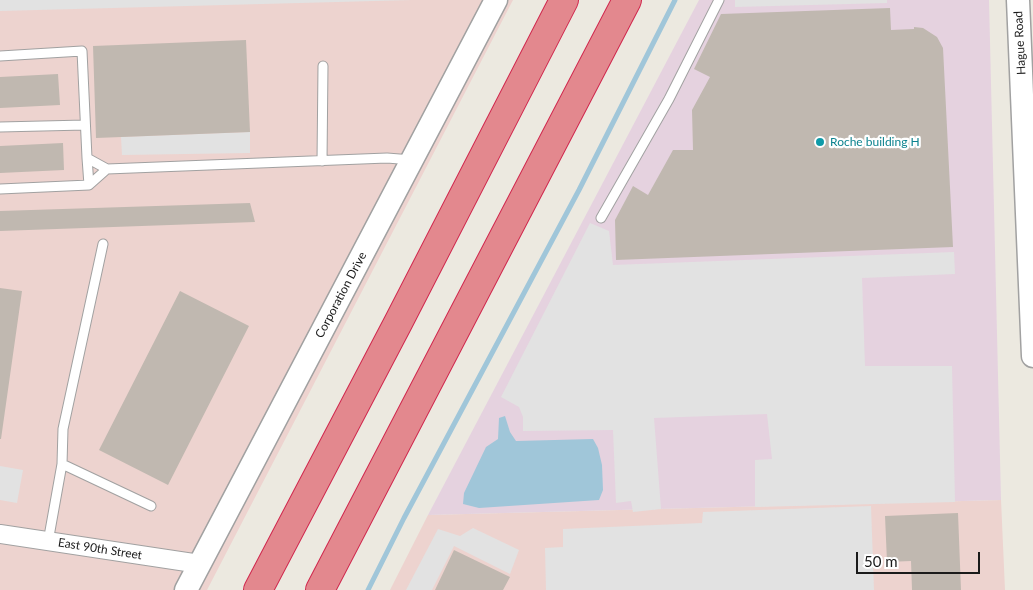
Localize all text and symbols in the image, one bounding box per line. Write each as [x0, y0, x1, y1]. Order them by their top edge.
street label: Hague Road [1011, 11, 1029, 75]
place label: Roche building H [830, 135, 920, 149]
marker: Roche building H [814, 136, 826, 148]
street label: Corporation Drive [312, 250, 370, 340]
street label: East 90th Street [57, 535, 143, 563]
scale bar [858, 542, 982, 574]
text: 50 m [864, 552, 898, 570]

